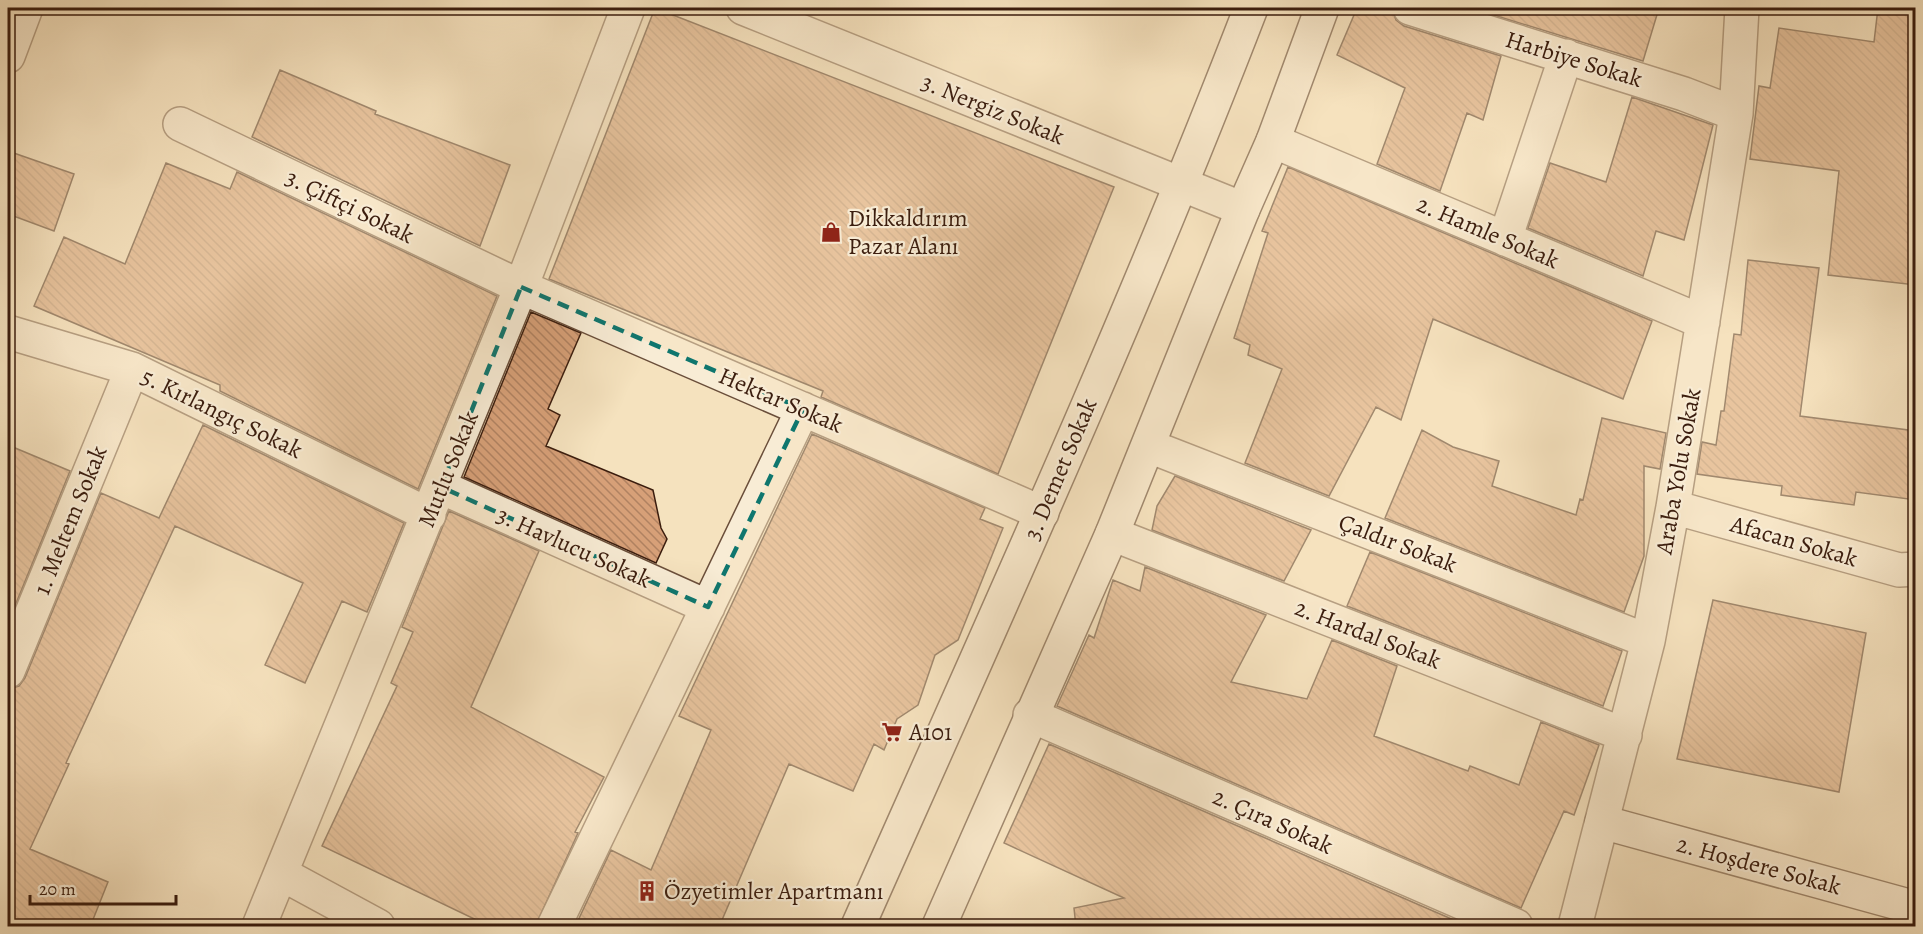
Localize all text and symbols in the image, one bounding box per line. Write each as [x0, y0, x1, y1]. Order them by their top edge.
street label: Harbiye Sokak [1502, 23, 1646, 95]
street label: 3. Nergiz Sokak [917, 66, 1069, 152]
street label: 3. Çiftçi Sokak [281, 161, 420, 251]
street label: 2. Hamle Sokak [1412, 188, 1564, 276]
place label: Dikkaldırım Pazar Alanı [848, 202, 968, 262]
shop icon: Dikkaldırım Pazar Alanı [819, 220, 843, 244]
street label: Hektar Sokak [714, 359, 848, 441]
street label: 5. Kırlangıç Sokak [136, 360, 308, 466]
street label: Araba Yolu Sokak [1647, 385, 1708, 558]
street label: 3. Demet Sokak [1016, 393, 1104, 545]
street label: Mutlu Sokak [410, 406, 486, 532]
street label: 1. Meltem Sokak [25, 441, 115, 599]
street label: 3. Havlucu Sokak [492, 499, 656, 595]
street label: Çaldır Sokak [1334, 506, 1462, 580]
street label: Afacan Sokak [1726, 507, 1861, 574]
street label: 2. Hardal Sokak [1290, 591, 1446, 677]
place label: A101 [908, 716, 952, 748]
supermarket icon: A101 [880, 720, 904, 744]
street label: 2. Çıra Sokak [1208, 780, 1338, 862]
street label: 2. Hoşdere Sokak [1673, 828, 1845, 902]
scale bar [30, 868, 176, 906]
place label: Özyetimler Apartmanı [664, 875, 884, 907]
text: 20 m [39, 877, 76, 901]
building icon: Özyetimler Apartmanı [635, 879, 659, 903]

